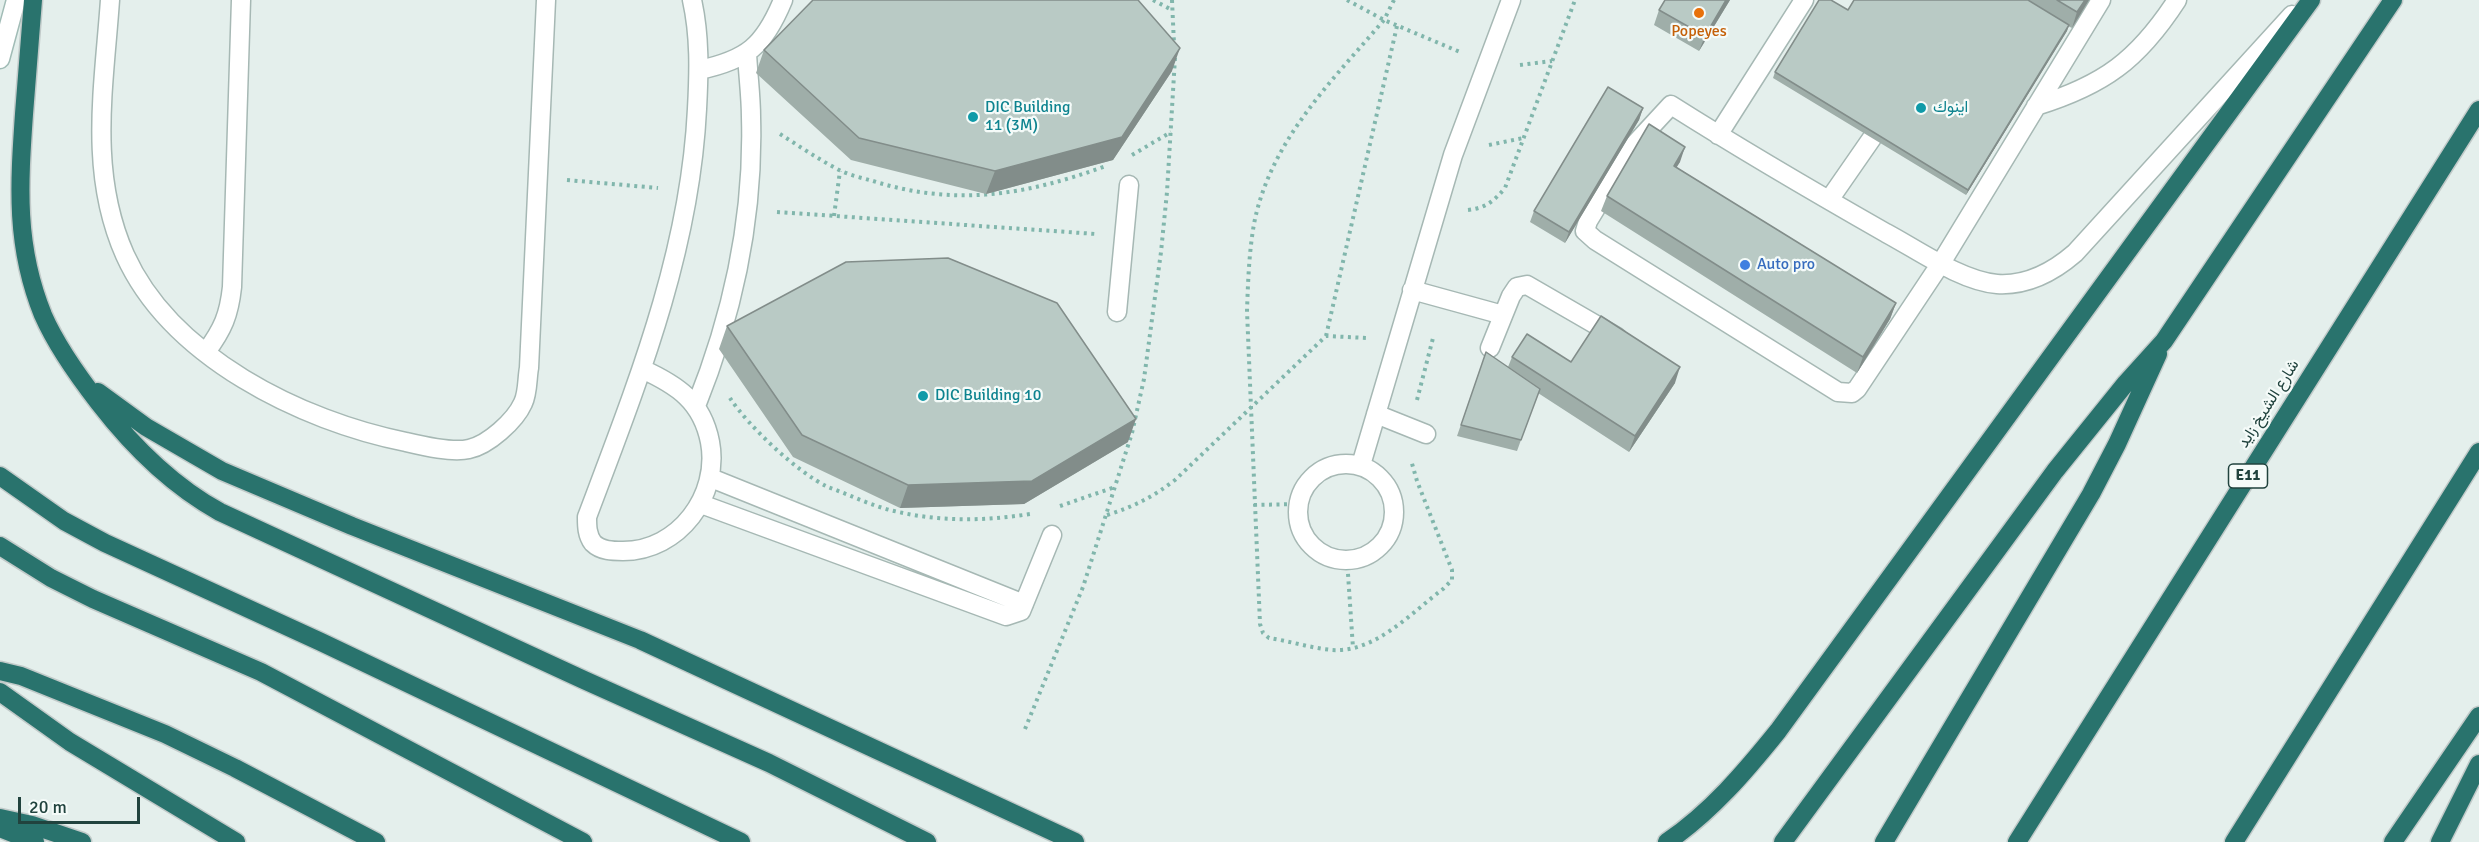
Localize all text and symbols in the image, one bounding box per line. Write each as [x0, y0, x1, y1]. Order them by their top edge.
marker: Popeyes [1692, 6, 1706, 20]
place label: Popeyes [1671, 22, 1727, 42]
place label: DIC Building 11 (3M) [985, 98, 1070, 136]
place label: اينوك [1933, 98, 1968, 118]
marker: اينوك [1914, 101, 1928, 115]
marker: DIC Building 11 (3M) [966, 110, 980, 124]
place label: Auto pro [1757, 255, 1815, 275]
marker: Auto pro [1738, 258, 1752, 272]
street label: شارع الشيخ زايد [2234, 356, 2304, 452]
place label: DIC Building 10 [935, 386, 1041, 406]
marker: DIC Building 10 [916, 389, 930, 403]
road number: E11 [2228, 464, 2268, 488]
scale bar [21, 785, 142, 823]
text: 20 m [29, 796, 67, 818]

